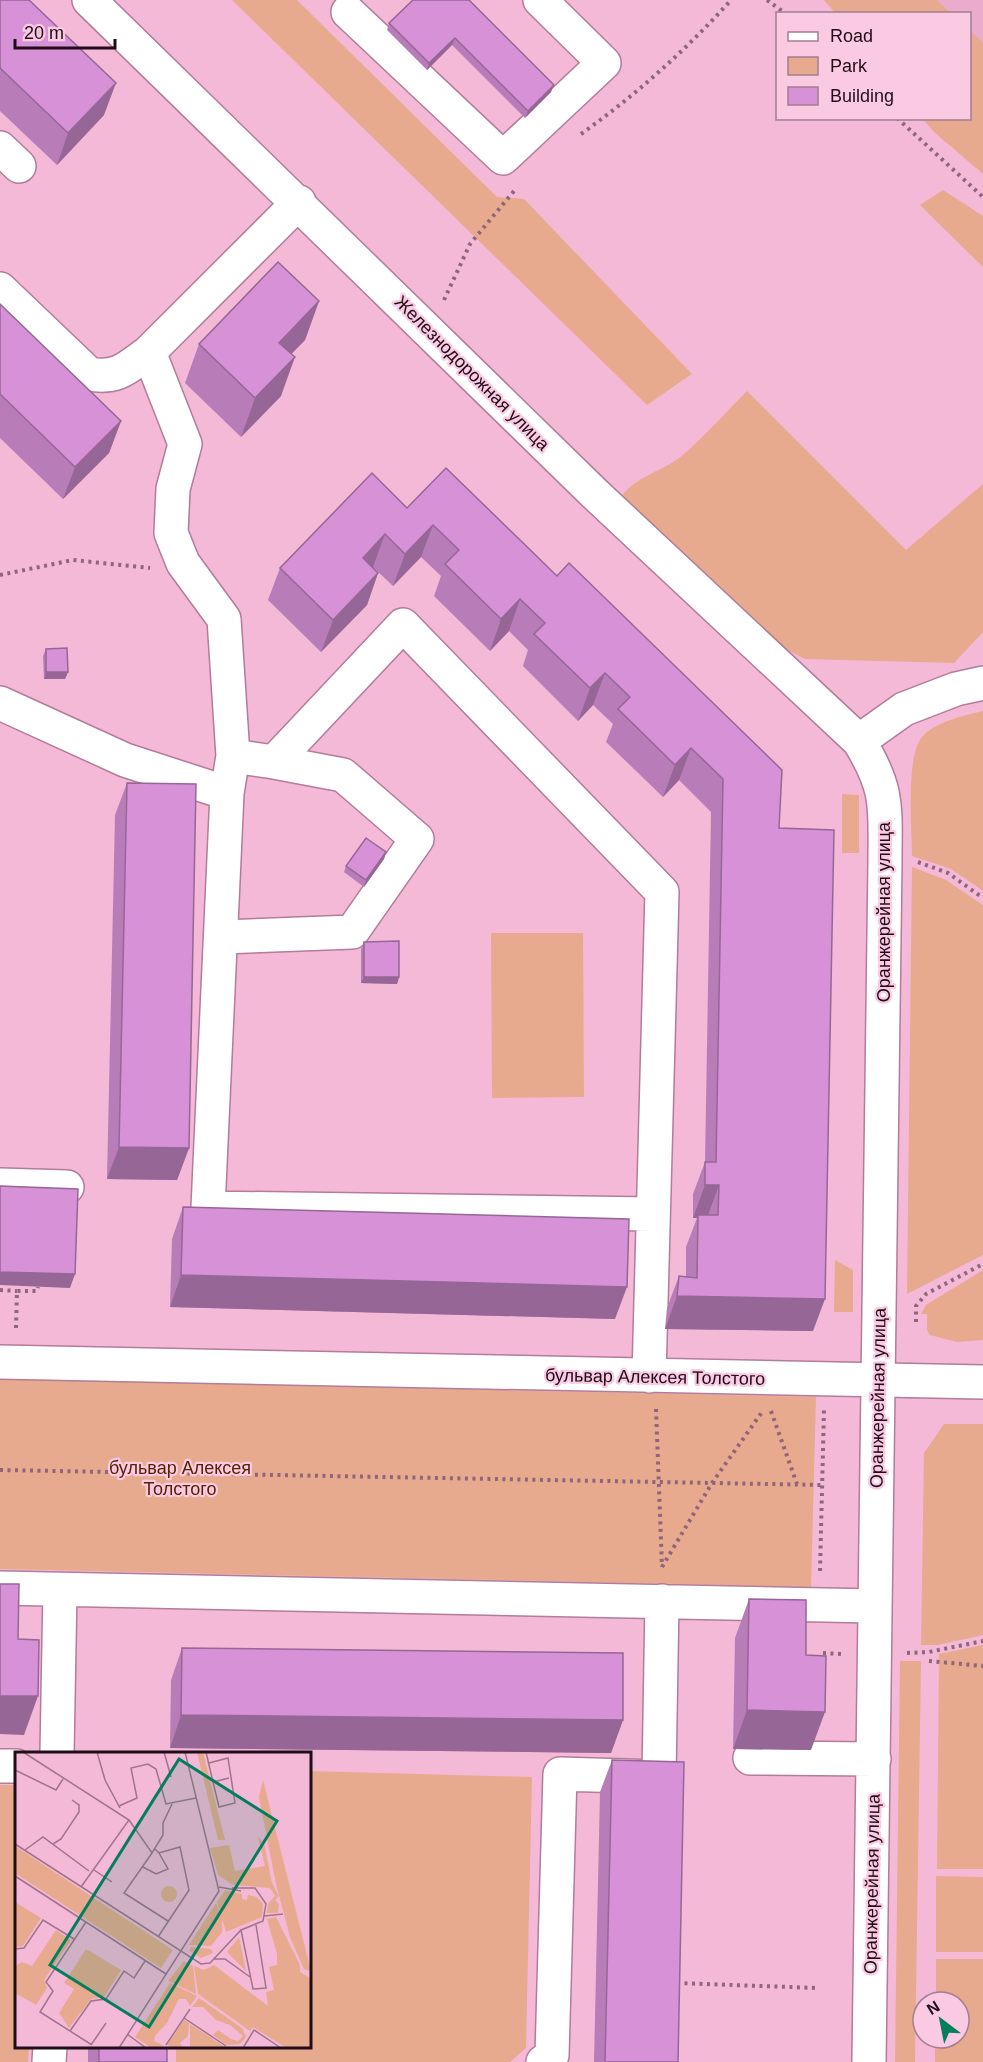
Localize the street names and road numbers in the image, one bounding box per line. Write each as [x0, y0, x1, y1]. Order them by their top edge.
street label: Железнодорожная улица [391, 292, 554, 455]
street label: Оранжерейная улица [874, 821, 894, 1002]
street label: Оранжерейная улица [866, 1307, 890, 1488]
street label: бульвар Алексея Толстого [545, 1365, 765, 1389]
street label: Оранжерейная улица [860, 1793, 884, 1974]

